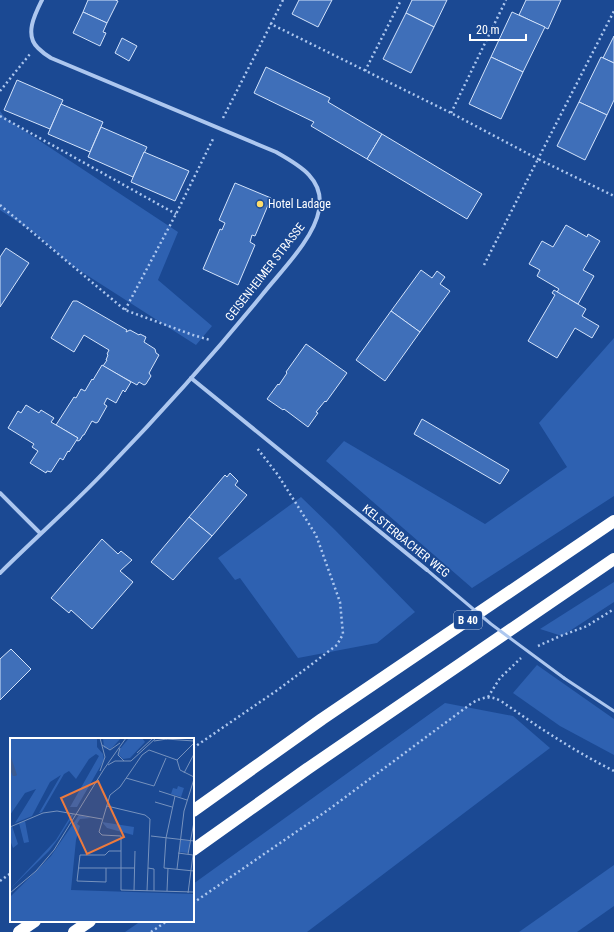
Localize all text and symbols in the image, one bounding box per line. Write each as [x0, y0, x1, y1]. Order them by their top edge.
scale bar [470, 16, 526, 42]
text: 20 m [476, 23, 500, 37]
place label: Hotel Ladage [268, 197, 331, 211]
marker: Hotel Ladage [255, 199, 265, 209]
street label: GEISENHEIMER STRASSE [222, 220, 308, 324]
street label: KELSTERBACHER WEG [360, 502, 452, 580]
road number: B 40 [454, 611, 482, 629]
inset map [10, 738, 194, 922]

